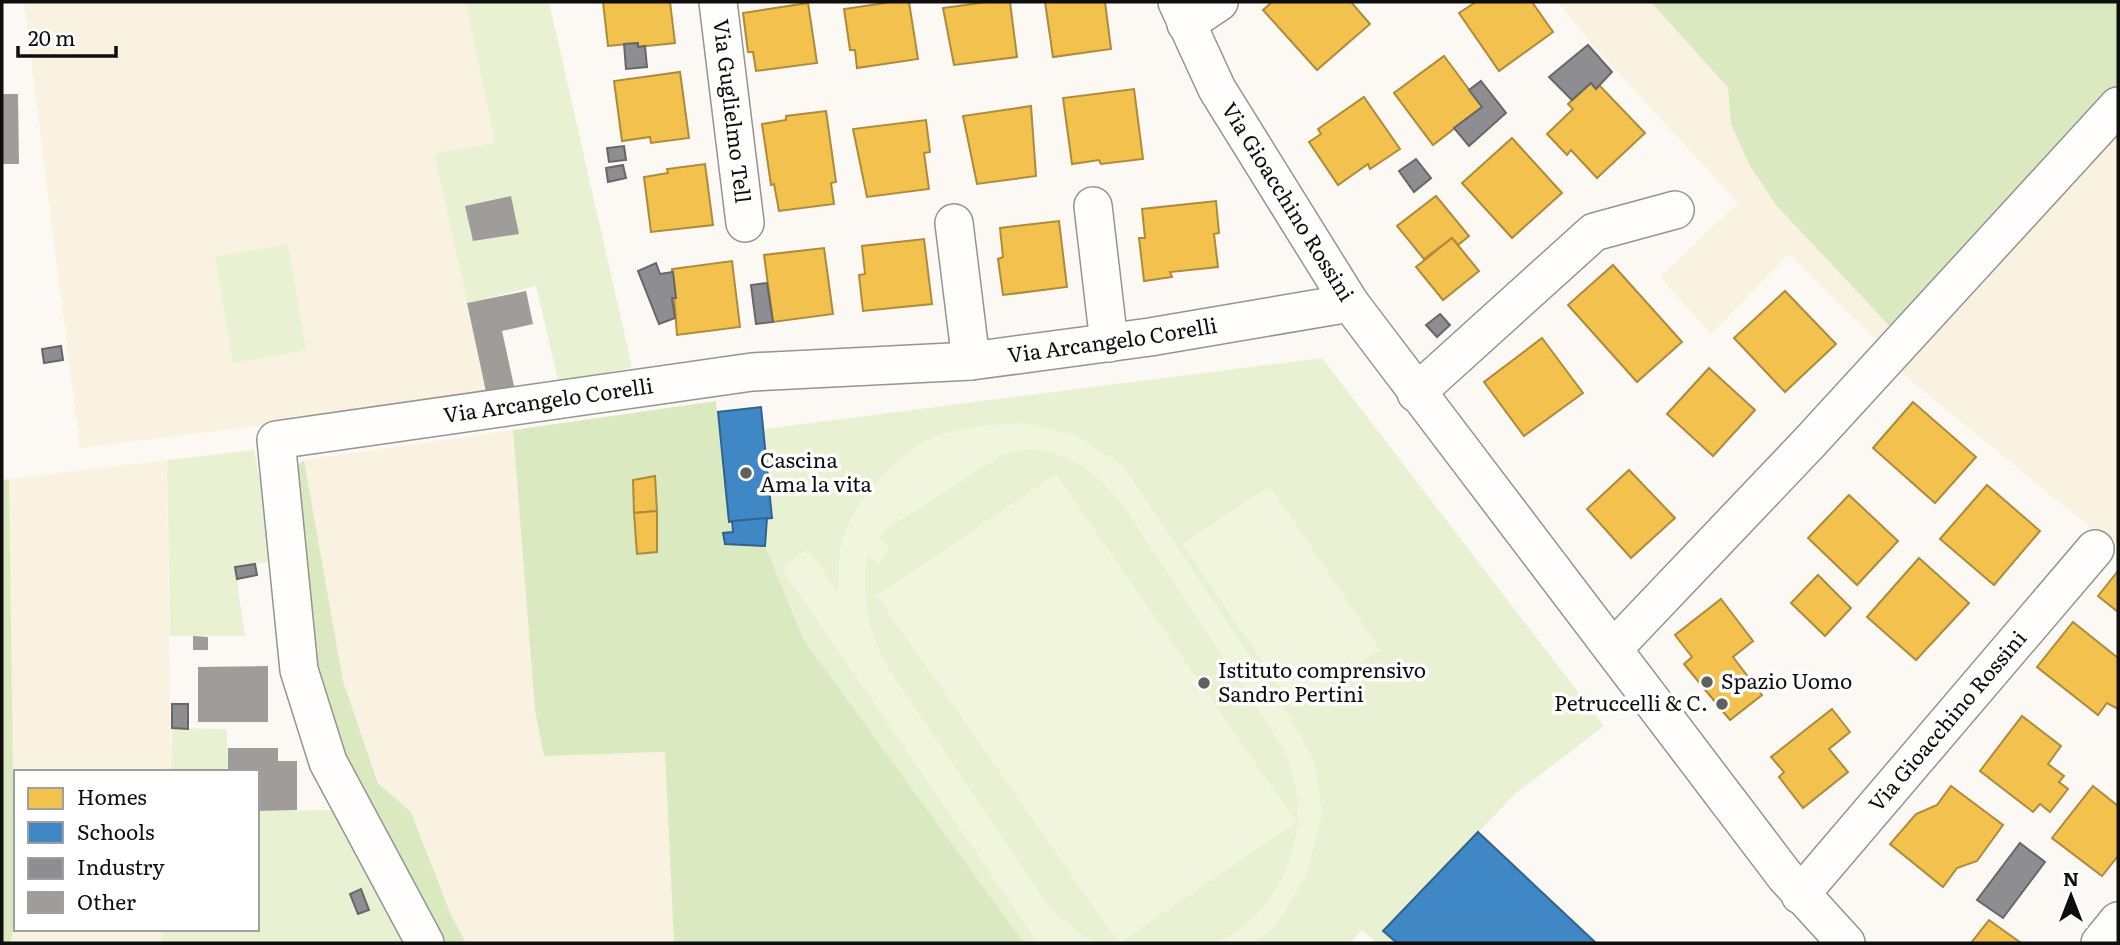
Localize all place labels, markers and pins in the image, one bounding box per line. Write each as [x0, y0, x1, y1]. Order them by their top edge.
place label: Cascina Ama la vita [760, 443, 873, 498]
marker: Cascina Ama la vita [738, 465, 754, 481]
place label: Istituto comprensivo Sandro Pertini [1218, 653, 1426, 708]
place label: Spazio Uomo [1721, 664, 1852, 695]
marker: Spazio Uomo [1699, 674, 1715, 690]
marker: Istituto comprensivo Sandro Pertini [1196, 675, 1212, 691]
place label: Petruccelli & C. [1554, 686, 1708, 717]
marker: Petruccelli & C. [1714, 696, 1730, 712]

